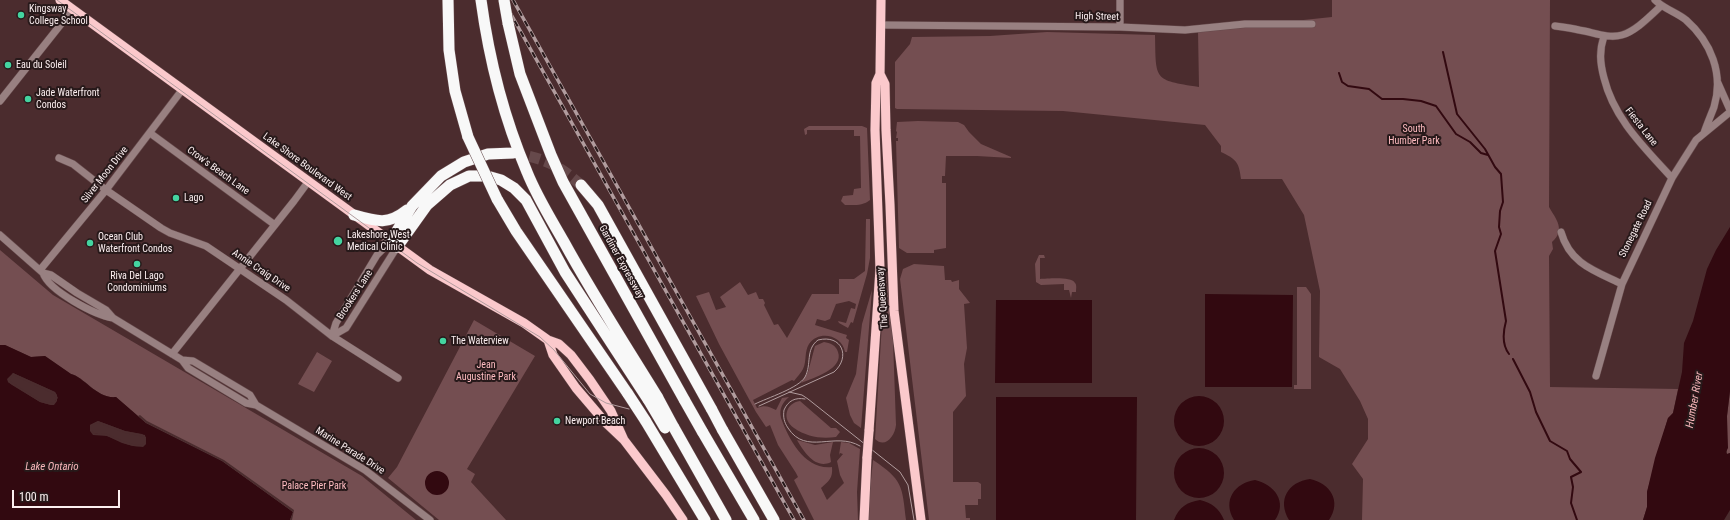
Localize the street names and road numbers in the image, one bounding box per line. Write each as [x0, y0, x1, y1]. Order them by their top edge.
street label: High Street [1075, 11, 1119, 23]
street label: Fiesta Lane [1622, 105, 1660, 149]
street label: Lake Shore Boulevard West [260, 131, 354, 203]
street label: Silver Moon Drive [79, 144, 131, 206]
street label: Crow's Beach Lane [184, 144, 252, 198]
street label: Stonegate Road [1617, 198, 1655, 260]
street label: Gardiner Expressway [596, 223, 646, 301]
street label: Annie Craig Drive [230, 247, 292, 295]
street label: The Queensway [875, 267, 891, 329]
street label: Brookers Lane [335, 268, 375, 322]
street label: Marine Parade Drive [313, 425, 387, 477]

